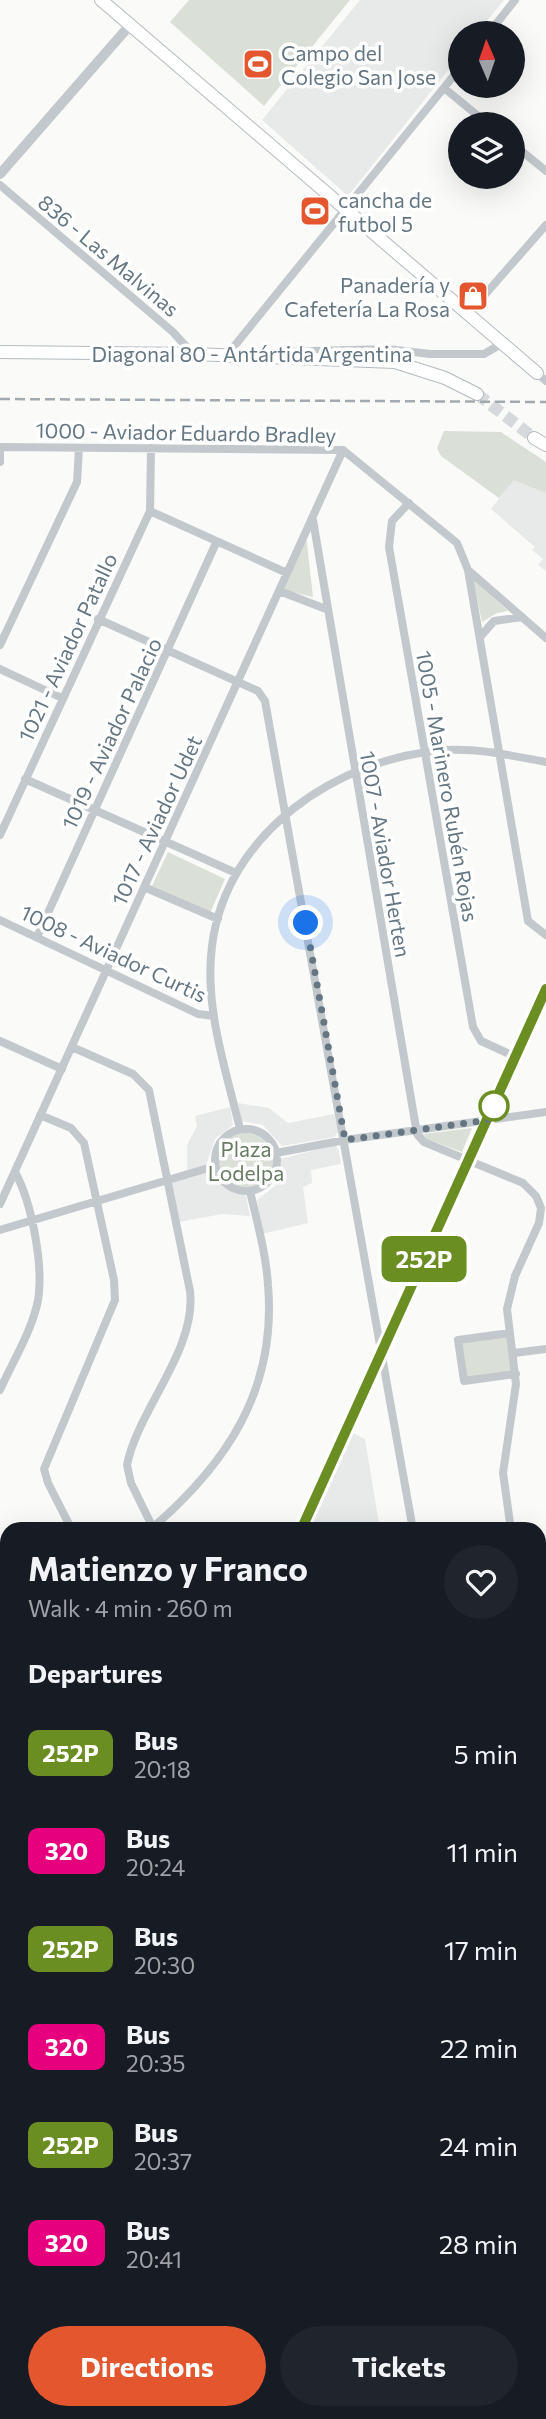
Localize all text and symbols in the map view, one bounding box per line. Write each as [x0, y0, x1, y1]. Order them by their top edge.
north arrow [448, 21, 525, 98]
map controls [448, 21, 525, 189]
place label: Campo del Colegio San Jose [281, 40, 436, 89]
sports icon: Campo del Colegio San Jose [241, 47, 275, 81]
button: layers [448, 112, 525, 189]
place label: cancha de futbol 5 [338, 187, 432, 236]
street label: 836 - Las Malvinas [34, 189, 184, 321]
sports icon: cancha de futbol 5 [298, 194, 332, 228]
place label: Panadería y Cafetería La Rosa [284, 272, 450, 321]
shop icon: Panadería y Cafetería La Rosa [456, 279, 490, 313]
street label: Diagonal 80 - Antártida Argentina [91, 341, 413, 366]
street label: 1000 - Aviador Eduardo Bradley [35, 417, 337, 447]
street label: 1021 - Aviador Patallo [12, 549, 122, 745]
street label: 1019 - Aviador Palacio [56, 633, 166, 833]
street label: 1005 - Marinero Rubén Rojas [412, 649, 484, 923]
street label: 1017 - Aviador Udet [106, 731, 206, 909]
street label: 1007 - Aviador Herten [356, 749, 416, 959]
street label: 1008 - Aviador Curtis [17, 899, 211, 1007]
your location [288, 905, 323, 940]
unlabelled marker [479, 1091, 509, 1121]
park label: Plaza Lodelpa [208, 1136, 284, 1185]
line badge: 252P [375, 1236, 473, 1282]
text: 252P [396, 1244, 452, 1273]
button: heart [444, 1545, 518, 1619]
text: Matienzo y Franco [28, 1547, 308, 1588]
text: Walk · 4 min · 260 m [28, 1594, 233, 1622]
text: Departures [28, 1657, 163, 1688]
text: Bus [134, 1724, 178, 1755]
text: 252P [42, 1738, 99, 1767]
text: 5 min [454, 1738, 518, 1769]
text: 20:18 [134, 1755, 191, 1783]
text: Bus [126, 1822, 170, 1853]
text: 320 [45, 1836, 88, 1865]
text: 11 min [447, 1836, 518, 1867]
text: 20:24 [126, 1853, 185, 1881]
text: Bus [134, 1920, 178, 1951]
text: 252P [42, 1934, 99, 1963]
text: 17 min [444, 1934, 518, 1965]
text: 20:30 [134, 1951, 195, 1979]
text: Bus [126, 2018, 170, 2049]
text: 320 [45, 2032, 88, 2061]
text: 22 min [440, 2032, 518, 2063]
text: 20:35 [126, 2049, 185, 2077]
text: Bus [134, 2116, 178, 2147]
text: 252P [42, 2130, 99, 2159]
text: 24 min [439, 2130, 518, 2161]
text: 20:37 [134, 2147, 192, 2175]
text: Bus [126, 2214, 170, 2245]
text: 320 [45, 2228, 88, 2257]
text: 28 min [439, 2228, 518, 2259]
text: 20:41 [126, 2245, 182, 2273]
button: Directions [28, 2326, 266, 2406]
button: Tickets [280, 2326, 518, 2406]

